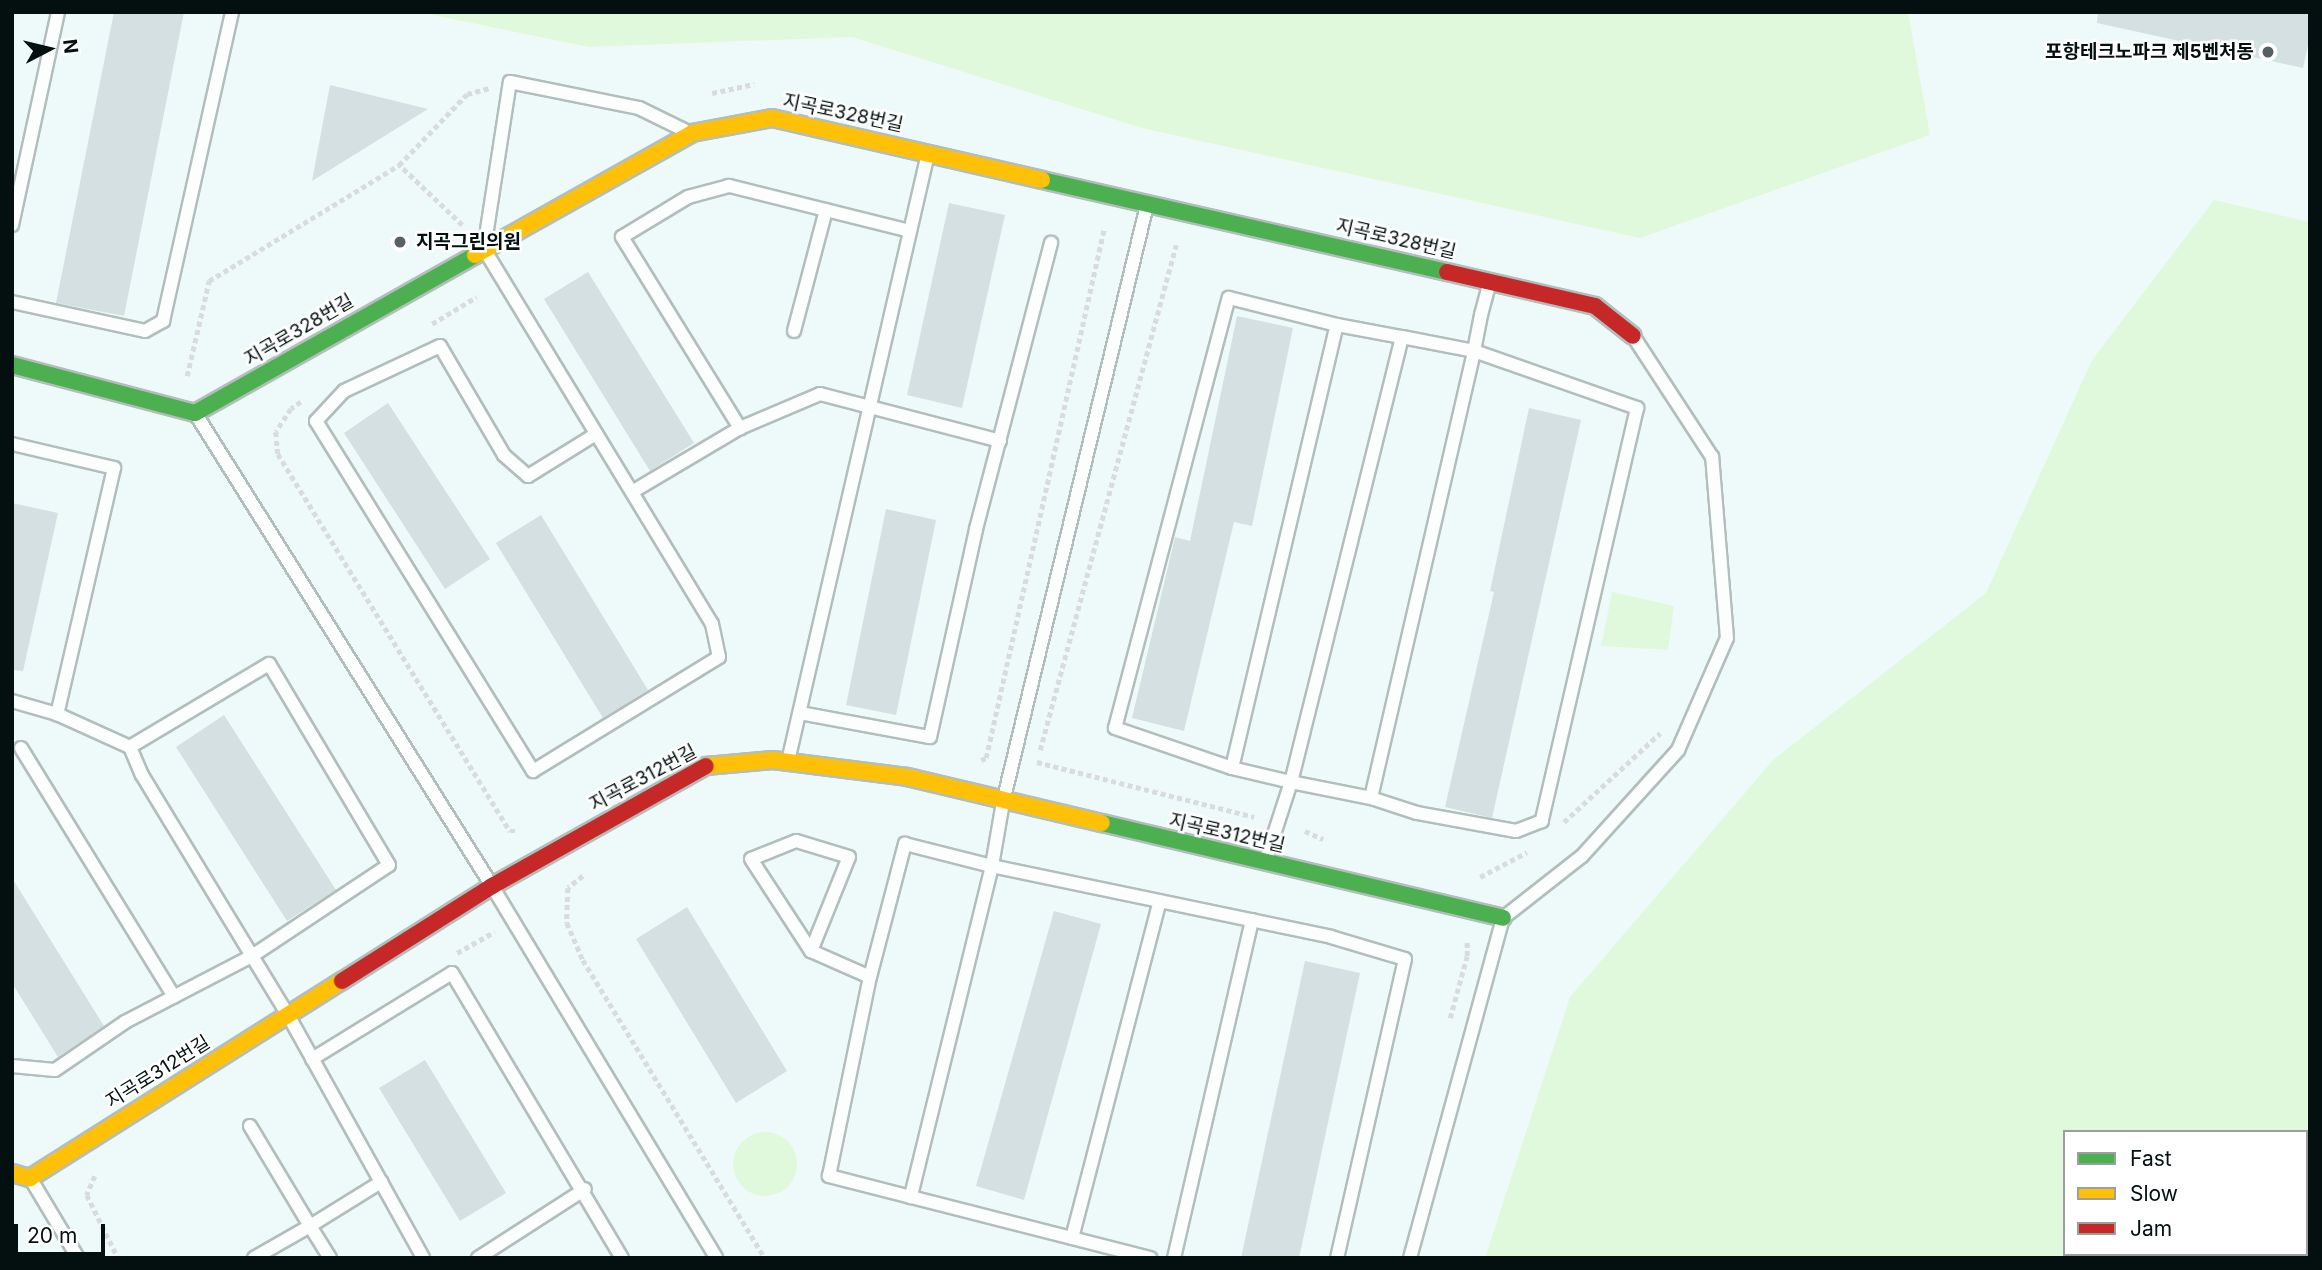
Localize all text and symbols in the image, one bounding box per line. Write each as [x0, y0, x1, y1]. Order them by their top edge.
north arrow [14, 14, 84, 84]
text: N [58, 38, 83, 55]
place label: 포항테크노파크 제5벤처동 [2045, 41, 2254, 63]
marker: 포항테크노파크 제5벤처동 [2260, 44, 2276, 60]
street label: 지곡로328번길 [781, 89, 905, 137]
street label: 지곡로328번길 [1334, 214, 1458, 264]
place label: 지곡그린의원 [416, 231, 521, 253]
marker: 지곡그린의원 [390, 232, 410, 252]
street label: 지곡로328번길 [240, 290, 358, 370]
street label: 지곡로312번길 [585, 740, 701, 816]
street label: 지곡로312번길 [1167, 809, 1287, 857]
street label: 지곡로312번길 [102, 1031, 214, 1113]
legend [2063, 1130, 2308, 1256]
text: Fast [2130, 1146, 2172, 1171]
text: Slow [2130, 1181, 2178, 1206]
scale bar [18, 1210, 108, 1254]
text: Jam [2130, 1216, 2172, 1241]
text: 20 m [27, 1223, 77, 1248]

